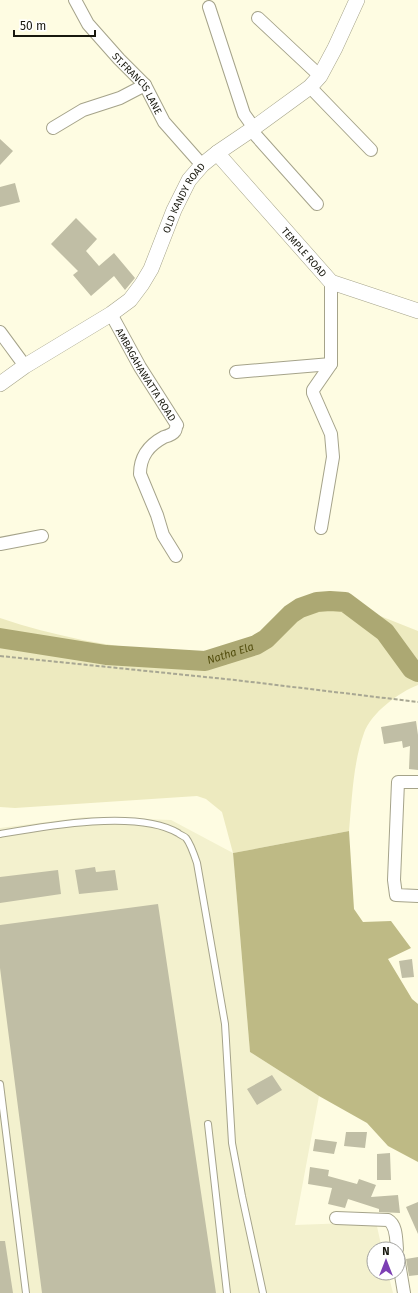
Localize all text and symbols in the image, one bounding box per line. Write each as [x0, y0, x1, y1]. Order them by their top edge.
scale bar [14, 12, 95, 38]
text: 50 m [20, 19, 46, 33]
street label: ST.FRANCIS LANE [109, 51, 164, 117]
street label: OLD KANDY ROAD [161, 161, 208, 235]
street label: TEMPLE ROAD [279, 225, 329, 280]
street label: AMBAGAHAWATTA ROAD [113, 326, 178, 424]
water label: Natha Ela [205, 640, 255, 667]
north arrow [366, 1241, 406, 1281]
text: N [382, 1245, 390, 1258]

